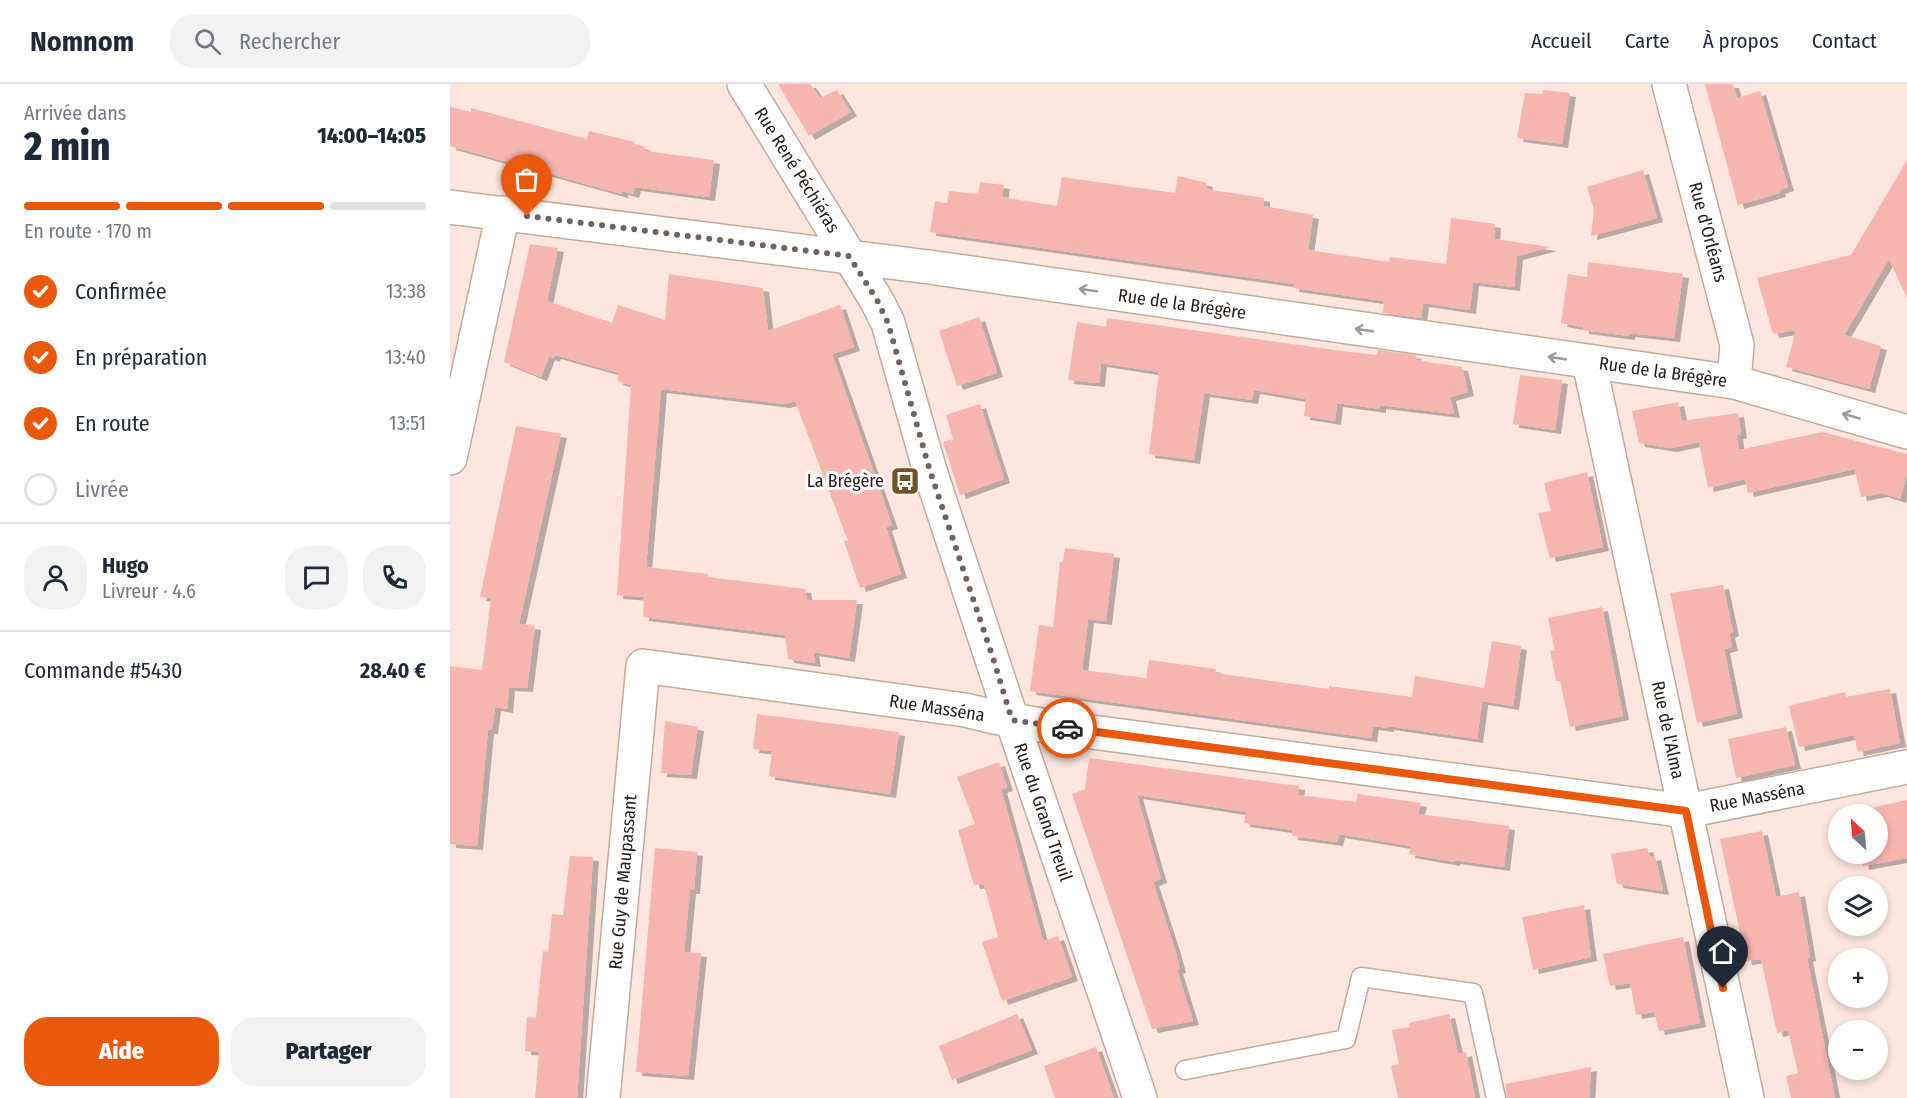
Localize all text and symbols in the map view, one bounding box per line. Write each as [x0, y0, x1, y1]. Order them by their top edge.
search box [170, 14, 590, 68]
text: Nomnom [30, 25, 134, 58]
icon: search [191, 25, 224, 58]
text: Rechercher [239, 28, 340, 55]
text: Accueil [1531, 28, 1592, 54]
text: Carte [1625, 28, 1670, 54]
text: À propos [1703, 28, 1779, 54]
text: Contact [1812, 28, 1877, 54]
text: Arrivée dans [24, 101, 126, 125]
street label: Rue René Péchiéras [750, 103, 845, 237]
text: 14:00–14:05 [317, 122, 426, 149]
text: 2 min [24, 124, 110, 170]
pin [501, 154, 552, 216]
icon: bag [510, 163, 543, 196]
street label: Rue d'Orléans [1684, 180, 1732, 285]
text: En route · 170 m [24, 219, 152, 243]
icon: check [24, 275, 57, 308]
text: Confirmée [75, 278, 167, 305]
text: 13:38 [386, 279, 426, 303]
street label: Rue de la Brégère [1117, 284, 1248, 324]
one-way arrow [1079, 285, 1098, 296]
one-way arrow [1355, 324, 1375, 335]
icon: check [24, 341, 57, 374]
text: En préparation [75, 344, 207, 371]
text: 13:40 [385, 345, 426, 369]
one-way arrow [1548, 352, 1568, 363]
street label: Rue de la Brégère [1598, 352, 1729, 392]
icon: check [24, 407, 57, 440]
text: En route [75, 410, 150, 437]
one-way arrow [1842, 410, 1861, 421]
text: 13:51 [389, 411, 426, 435]
bus stop icon: La Brégère [889, 465, 921, 497]
place label: La Brégère [807, 470, 884, 492]
text: Livrée [75, 476, 129, 503]
button: person [24, 546, 87, 609]
button: chat [285, 546, 348, 609]
button: phone [363, 546, 426, 609]
text: Hugo [102, 552, 149, 579]
text: Livreur · 4.6 [102, 579, 196, 603]
text: Commande #5430 [24, 657, 183, 684]
text: 28.40 € [360, 657, 426, 684]
street label: Rue de l'Alma [1647, 679, 1689, 781]
street label: Rue Masséna [888, 690, 986, 726]
courier [1037, 698, 1097, 758]
icon: car [1051, 712, 1084, 745]
street label: Rue du Grand Treuil [1009, 740, 1077, 884]
street label: Rue Masséna [1708, 777, 1807, 817]
street label: Rue Guy de Maupassant [604, 794, 642, 970]
north arrow [1828, 804, 1888, 864]
map controls [1828, 804, 1888, 1080]
button: layers [1828, 876, 1888, 936]
pin [1697, 926, 1748, 988]
icon: home [1706, 935, 1739, 968]
button: + [1828, 948, 1888, 1008]
button: Aide [24, 1017, 219, 1086]
button: Partager [231, 1017, 426, 1086]
button: − [1828, 1020, 1888, 1080]

